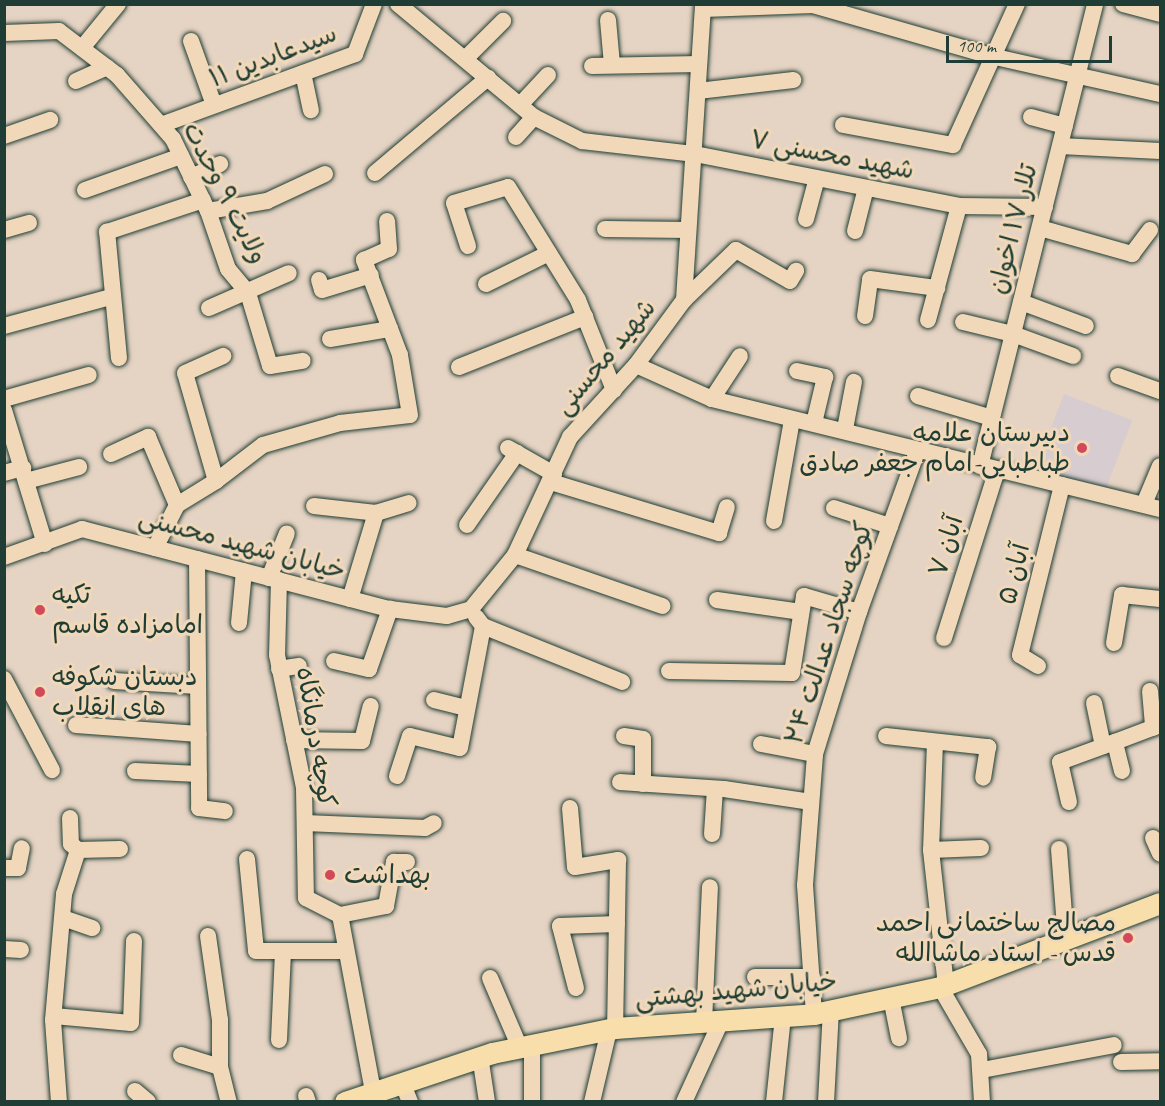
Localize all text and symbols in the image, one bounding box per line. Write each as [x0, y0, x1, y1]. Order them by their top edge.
street label: سیدعابدین ۱۱ [205, 17, 341, 95]
scale bar [949, 24, 1116, 62]
text: 100 m [957, 35, 996, 57]
street label: ولایت ۹ وحدت [176, 117, 274, 269]
street label: شهید محسنی ۷ [747, 124, 917, 186]
street label: تلار ۱۷ اخوان [982, 161, 1044, 297]
street label: شهید محسنی [547, 293, 663, 421]
place label: دبیرستان علامه طباطبایی-امام جعفر صادق [799, 417, 1070, 478]
marker: دبیرستان علامه طباطبایی-امام جعفر صادق [1075, 441, 1089, 455]
street label: خیابان شهید محسنی [135, 501, 349, 587]
street label: آبان ۷ [922, 512, 970, 580]
street label: کوچه سجاد عدالت ۲۴ [778, 517, 880, 749]
street label: آبان ۵ [991, 540, 1037, 608]
place label: تکیه امامزاده قاسم [52, 579, 203, 640]
marker: تکیه امامزاده قاسم [33, 603, 47, 617]
place label: دبستان شکوفه های انقلاب [52, 661, 198, 722]
street label: کوچه درمانگاه [290, 665, 342, 809]
marker: دبستان شکوفه های انقلاب [33, 685, 47, 699]
place label: بهداشت [344, 859, 431, 891]
marker: بهداشت [321, 866, 339, 884]
place label: مصالح ساختمانی احمد قدس - استاد ماشاالله [876, 907, 1116, 969]
marker: مصالح ساختمانی احمد قدس - استاد ماشاالله [1121, 931, 1135, 945]
street label: خیابان شهید بهشتی [634, 966, 838, 1014]

